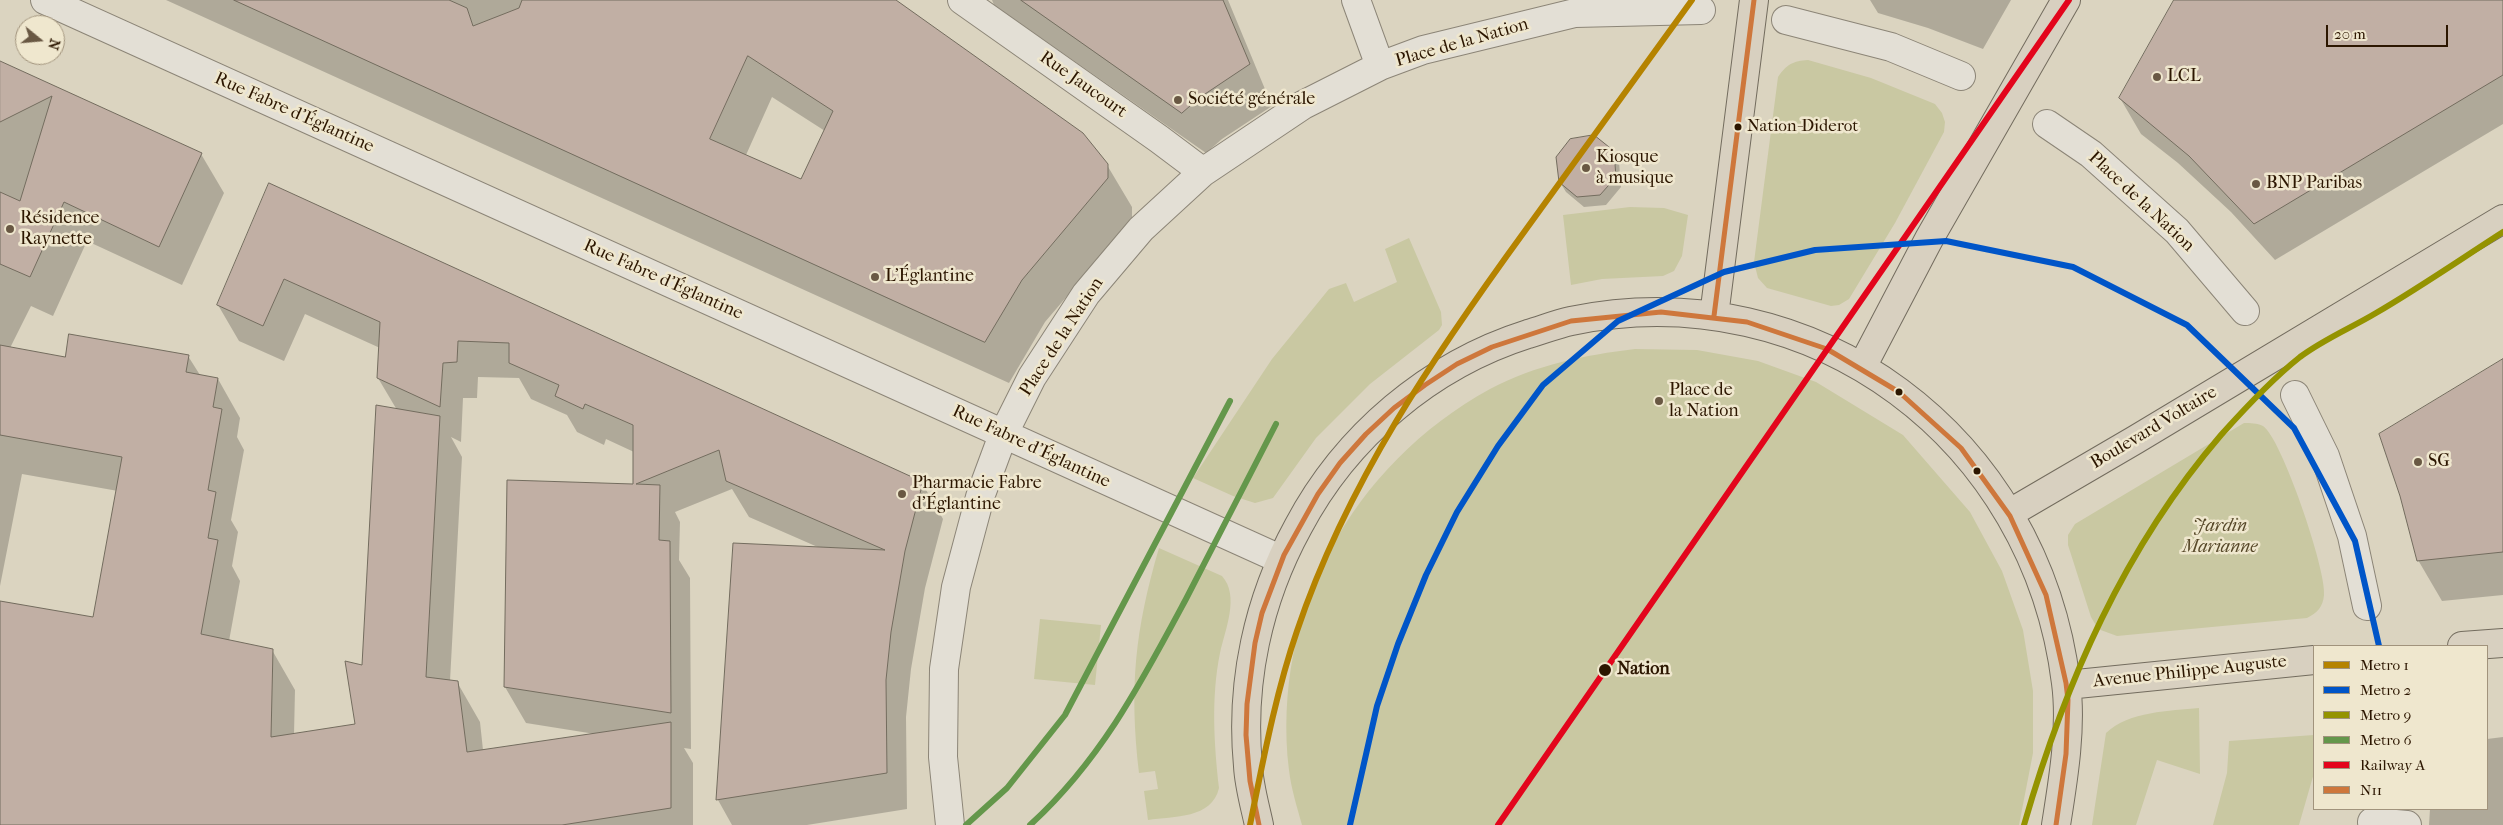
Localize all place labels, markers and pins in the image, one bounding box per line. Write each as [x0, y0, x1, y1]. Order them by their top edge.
place label: LCL [2167, 66, 2201, 88]
marker: LCL [2151, 71, 2163, 83]
place label: Société générale [1188, 89, 1315, 111]
marker: Société générale [1172, 94, 1184, 106]
place label: Nation-Diderot [1747, 117, 1858, 137]
marker: Nation-Diderot [1733, 122, 1743, 132]
place label: Kiosque à musique [1596, 147, 1673, 190]
marker: Kiosque à musique [1580, 162, 1592, 174]
place label: BNP Paribas [2266, 173, 2362, 195]
marker: BNP Paribas [2250, 178, 2262, 190]
place label: Résidence Raynette [20, 208, 99, 250]
marker: Résidence Raynette [4, 223, 16, 235]
place label: L'Églantine [885, 266, 974, 288]
marker: L'Églantine [869, 271, 881, 283]
place label: Place de la Nation [1669, 380, 1739, 422]
unlabelled marker [1894, 387, 1904, 397]
marker: Place de la Nation [1653, 395, 1665, 407]
place label: SG [2428, 451, 2450, 473]
marker: SG [2412, 456, 2424, 468]
unlabelled marker [1972, 466, 1982, 476]
place label: Pharmacie Fabre d'Églantine [912, 473, 1042, 516]
marker: Pharmacie Fabre d'Églantine [896, 488, 908, 500]
place label: Nation [1617, 659, 1670, 681]
marker: Nation [1597, 662, 1613, 678]

